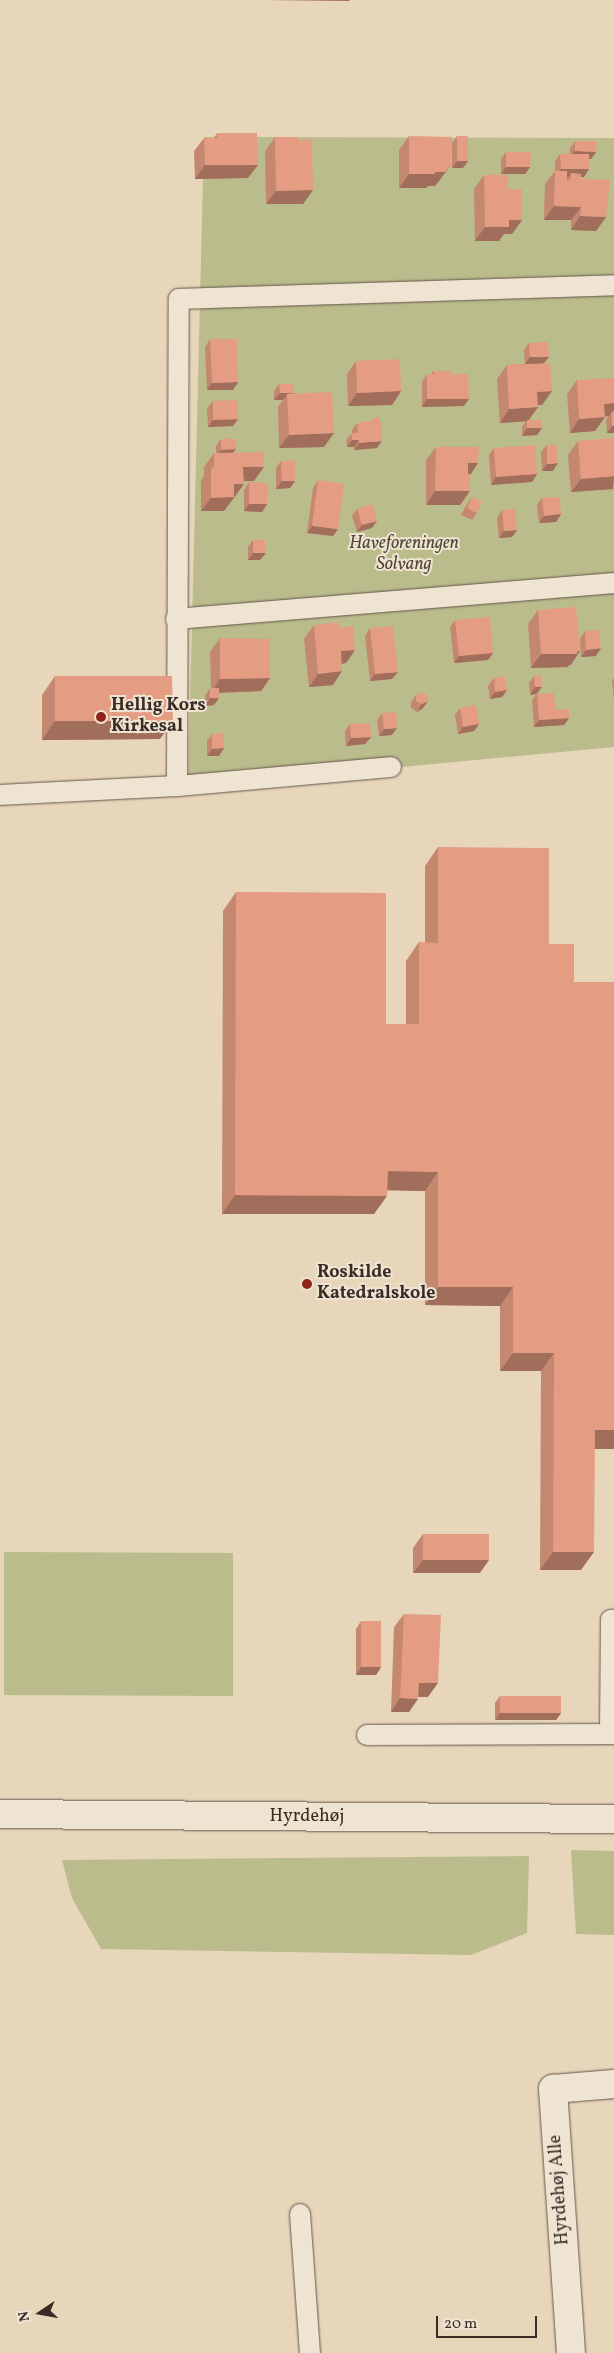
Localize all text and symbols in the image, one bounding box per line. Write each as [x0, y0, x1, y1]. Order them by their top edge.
park label: Haveforeningen Solvang [349, 534, 459, 576]
place label: Hellig Kors Kirkesal [111, 696, 206, 739]
marker: Hellig Kors Kirkesal [95, 711, 107, 723]
place label: Roskilde Katedralskole [317, 1263, 435, 1306]
marker: Roskilde Katedralskole [301, 1278, 313, 1290]
street label: Hyrdehøj [270, 1806, 344, 1828]
street label: Hyrdehøj Alle [545, 2134, 575, 2246]
north arrow [15, 2288, 65, 2338]
scale bar [439, 2306, 540, 2338]
text: N [14, 2309, 35, 2323]
text: 20 m [444, 2314, 477, 2335]

